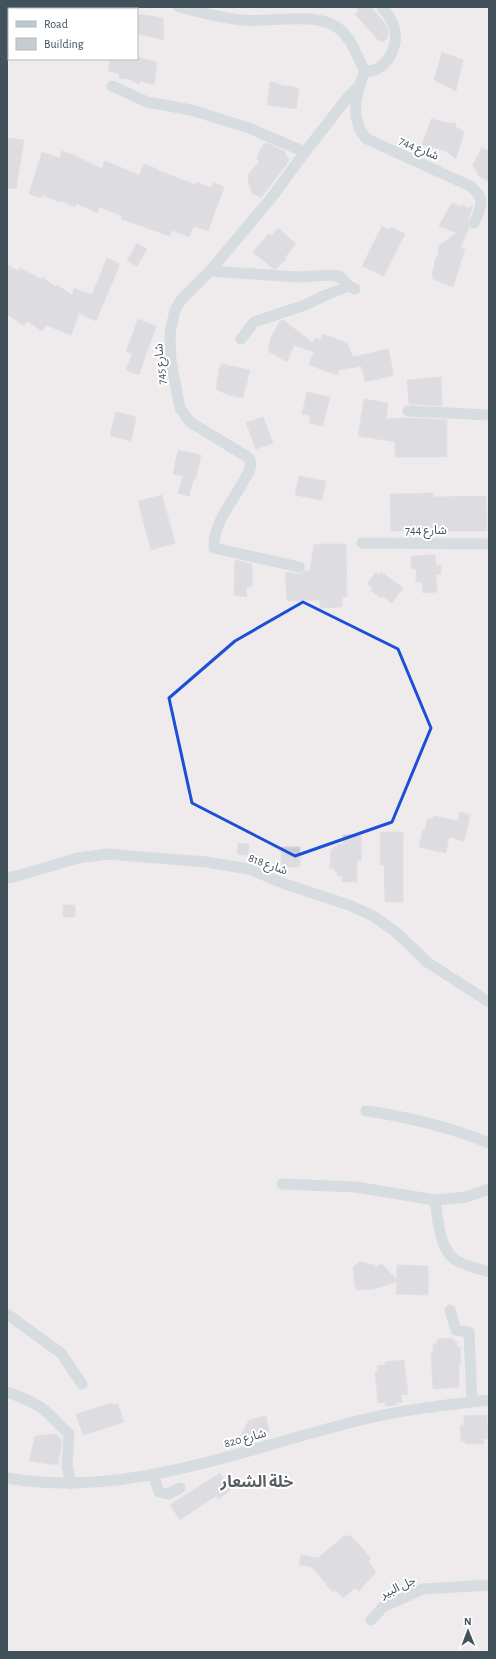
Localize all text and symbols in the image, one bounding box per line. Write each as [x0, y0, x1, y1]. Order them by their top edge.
legend [8, 8, 138, 60]
text: Road [44, 18, 68, 30]
text: Building [44, 38, 84, 50]
street label: شارع 744 [396, 134, 441, 165]
street label: شارع 745 [152, 343, 171, 385]
street label: شارع 744 [405, 524, 447, 539]
street label: شارع 818 [246, 851, 289, 879]
street label: شارع 820 [223, 1427, 268, 1452]
district label: خلة الشعار [220, 1473, 293, 1491]
street label: جل البير [378, 1574, 418, 1602]
north arrow [448, 1611, 488, 1651]
text: N [464, 1616, 472, 1627]

